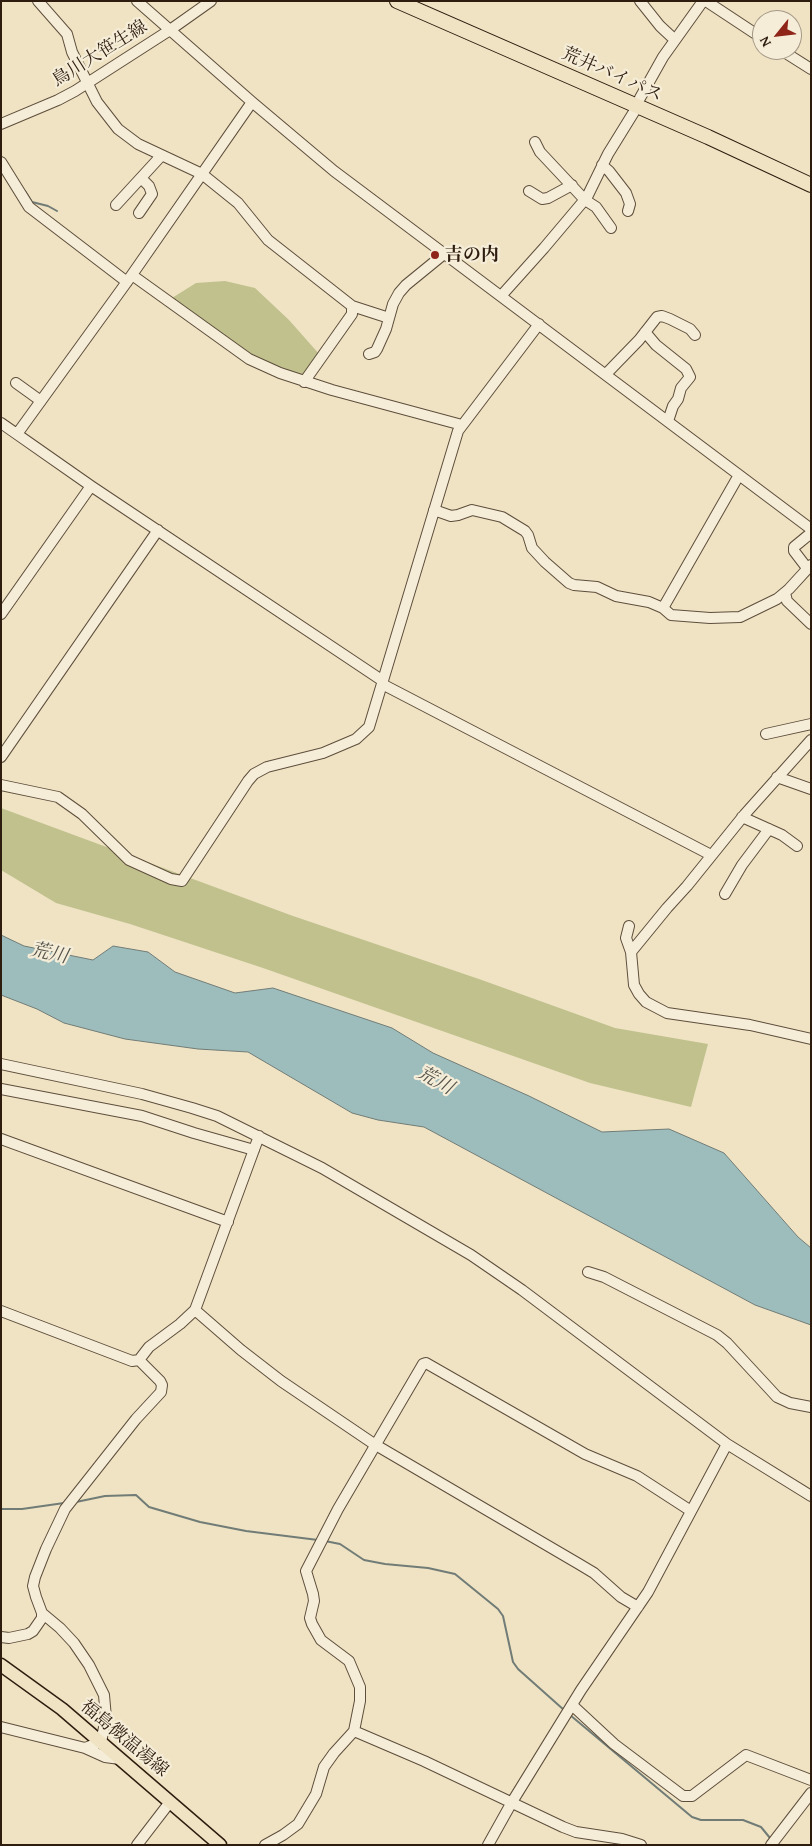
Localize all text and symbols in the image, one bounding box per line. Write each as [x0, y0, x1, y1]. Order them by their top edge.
north arrow [752, 10, 802, 60]
street label: 鳥川大笹生線 [48, 16, 152, 92]
text: N [754, 33, 776, 51]
street label: 荒井バイパス [558, 43, 666, 107]
place label: 吉の内 [445, 244, 499, 266]
marker: 吉の内 [429, 249, 441, 261]
water label: 荒川 [28, 939, 70, 969]
water label: 荒川 [413, 1062, 457, 1100]
street label: 福島微温湯線 [76, 1696, 172, 1782]

